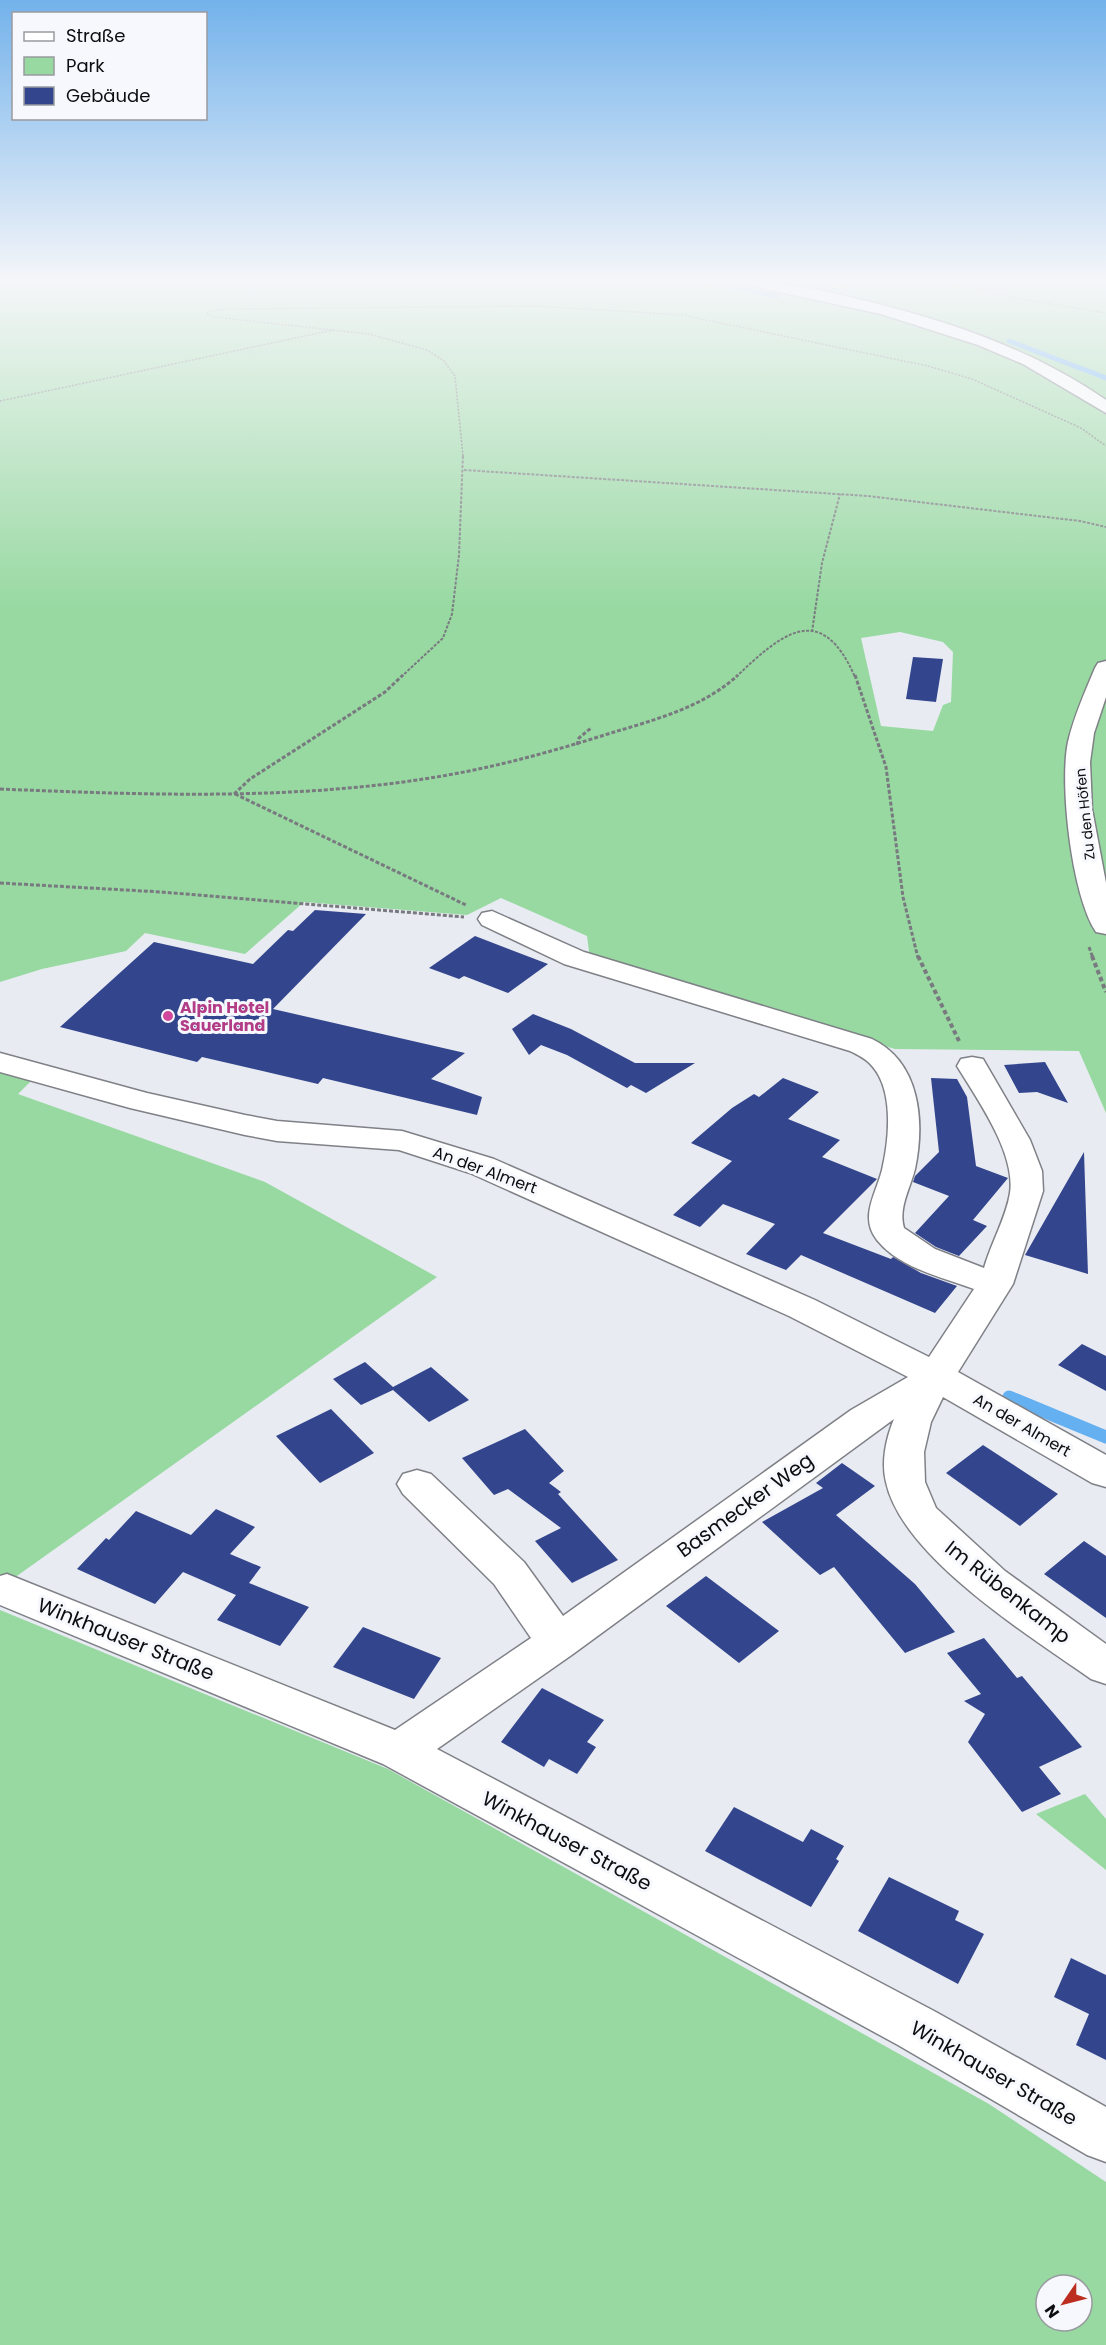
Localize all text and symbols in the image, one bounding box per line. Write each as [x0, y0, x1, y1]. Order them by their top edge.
legend [12, 12, 207, 120]
text: Straße [66, 23, 125, 48]
text: Park [66, 53, 105, 78]
text: Gebäude [66, 83, 150, 108]
street label: Zu den Höfen [1070, 767, 1100, 861]
place label: Alpin Hotel Sauerland [180, 996, 269, 1037]
marker: Alpin Hotel Sauerland [161, 1009, 175, 1023]
street label: An der Almert [430, 1141, 540, 1200]
street label: An der Almert [969, 1388, 1075, 1462]
street label: Basmecker Weg [671, 1446, 819, 1564]
street label: Im Rübenkamp [939, 1534, 1077, 1650]
street label: Winkhauser Straße [33, 1591, 219, 1687]
street label: Winkhauser Straße [477, 1784, 657, 1898]
street label: Winkhauser Straße [905, 2014, 1083, 2132]
north arrow [1034, 2273, 1094, 2333]
text: N [1039, 2300, 1065, 2323]

